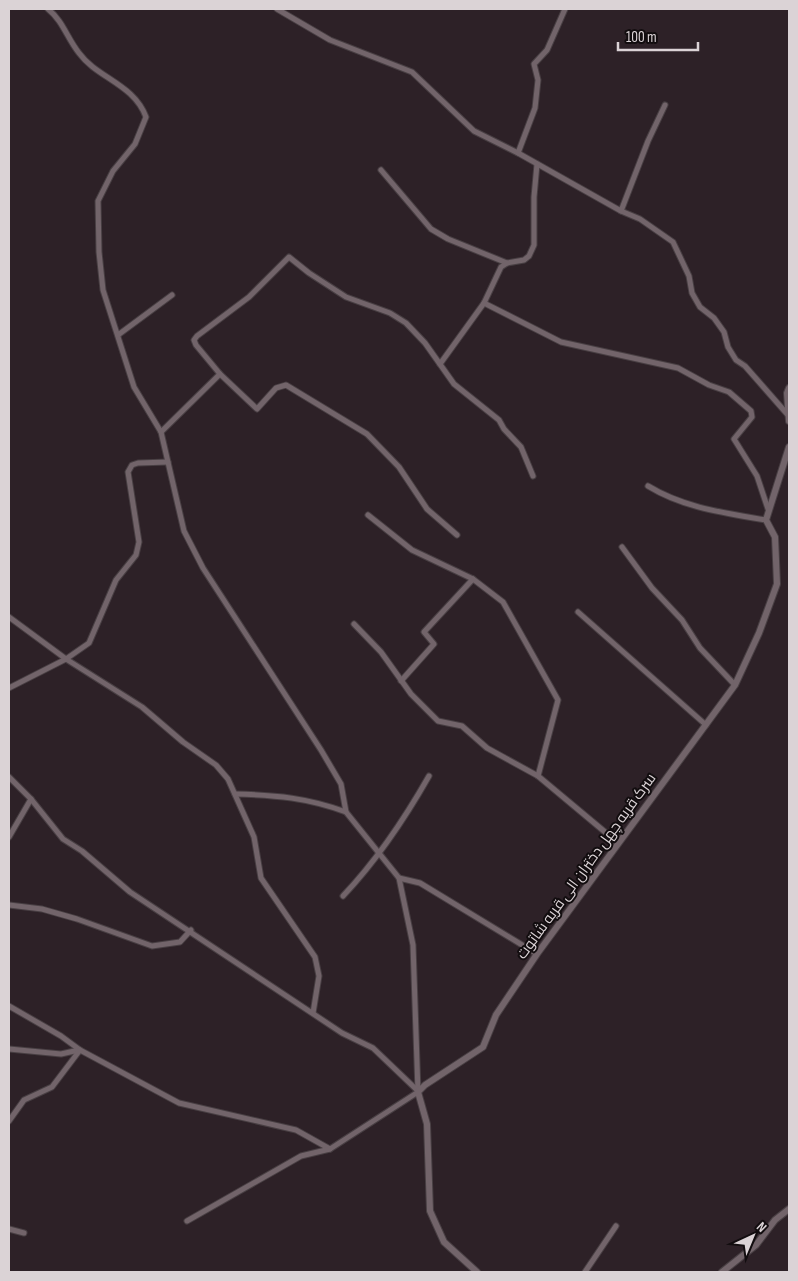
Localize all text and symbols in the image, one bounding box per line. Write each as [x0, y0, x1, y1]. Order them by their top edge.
scale bar [618, 20, 698, 52]
text: 100 m [626, 28, 657, 47]
street label: سرک قریه چهل دختران الی قریه شاتوت [513, 770, 660, 963]
north arrow [728, 1211, 778, 1261]
text: N [753, 1218, 770, 1236]

